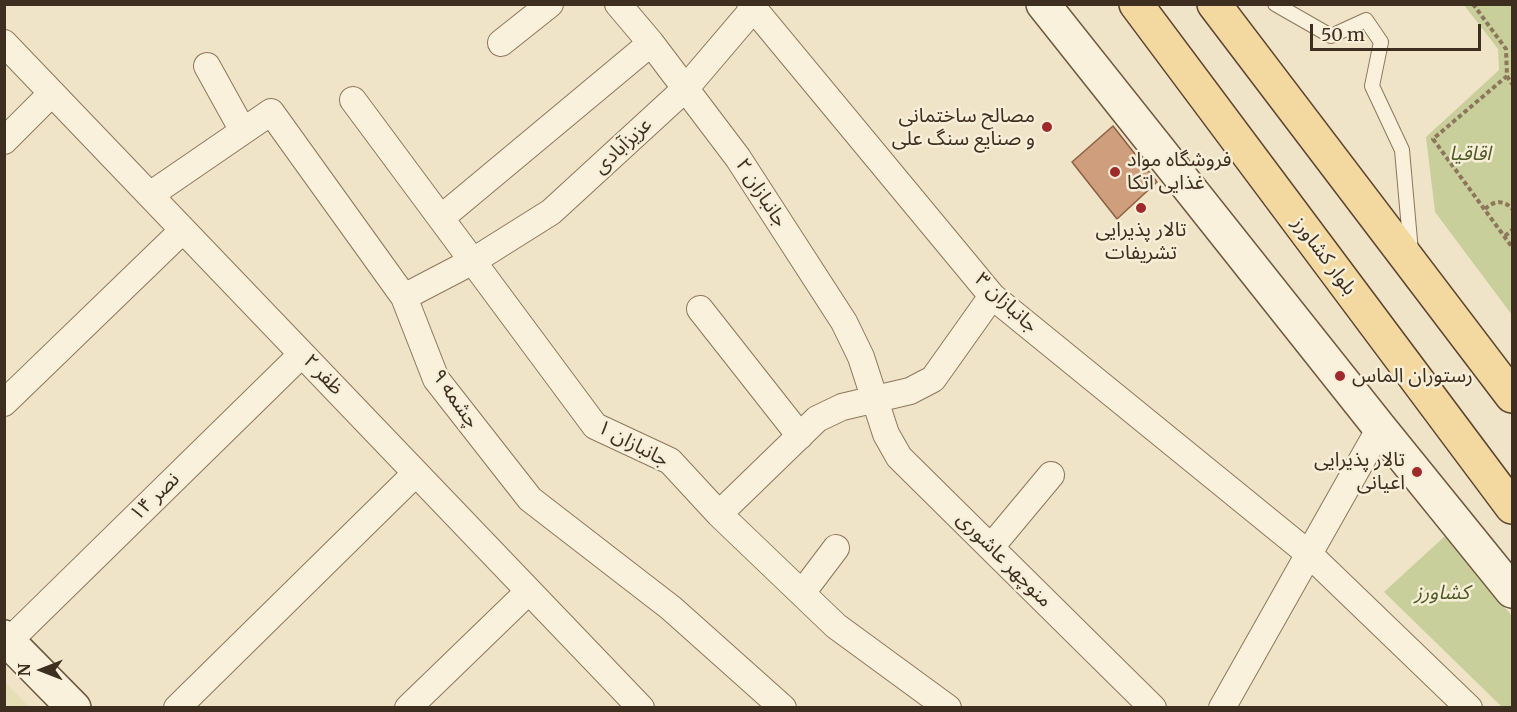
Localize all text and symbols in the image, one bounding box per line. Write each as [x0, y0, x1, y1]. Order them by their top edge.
scale bar [1313, 12, 1484, 50]
text: 50 m [1321, 23, 1365, 46]
place label: مصالح ساختمانی و صنایع سنگ علی [892, 104, 1035, 151]
street label: عزیزآبادی [589, 113, 657, 179]
marker: مصالح ساختمانی و صنایع سنگ علی [1040, 120, 1054, 134]
park label: اقاقیا [1449, 142, 1491, 166]
place label: فروشگاه مواد غذایی اتکا [1127, 148, 1232, 195]
street label: جانبازان ۲ [730, 154, 792, 232]
marker: فروشگاه مواد غذایی اتکا [1108, 165, 1122, 179]
marker: تالار پذیرایی تشریفات [1134, 201, 1148, 215]
street label: بلوار کشاورز [1287, 212, 1361, 300]
place label: تالار پذیرایی تشریفات [1096, 218, 1186, 265]
street label: جانبازان ۳ [970, 268, 1042, 338]
street label: ظفر ۲ [298, 350, 348, 400]
place label: رستوران الماس [1352, 364, 1473, 388]
street label: چشمه ۹ [426, 365, 484, 433]
marker: رستوران الماس [1333, 369, 1347, 383]
street label: جانبازان ۱ [593, 415, 673, 473]
place label: تالار پذیرایی اعیانی [1314, 448, 1405, 495]
marker: تالار پذیرایی اعیانی [1410, 465, 1424, 479]
street label: نصر ۱۴ [125, 468, 185, 526]
street label: منوچهر عاشوری [951, 507, 1057, 613]
park label: کشاورز [1415, 581, 1469, 605]
north arrow [12, 640, 72, 700]
text: N [14, 664, 34, 676]

